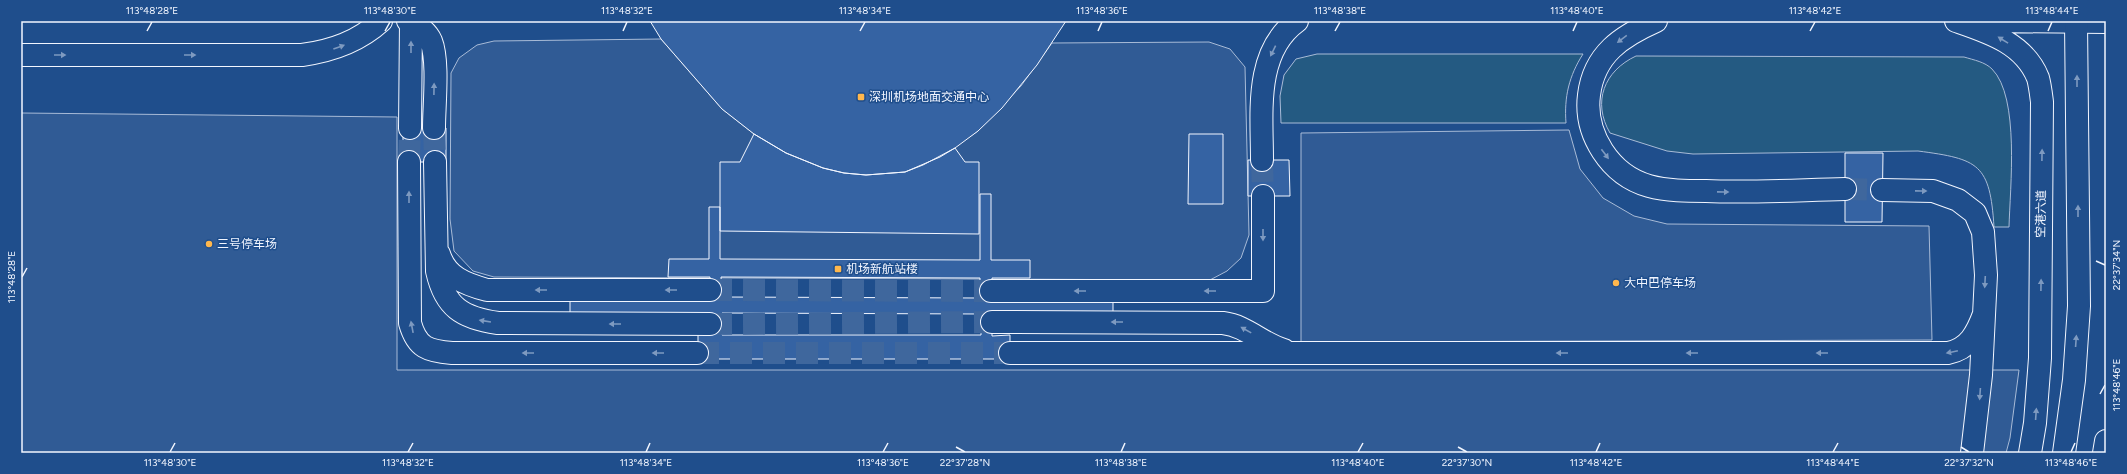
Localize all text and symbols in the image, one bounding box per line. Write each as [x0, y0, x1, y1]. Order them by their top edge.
text: 113°48'28"E [126, 4, 178, 17]
text: 113°48'30"E [364, 4, 416, 17]
text: 113°48'32"E [601, 4, 653, 17]
text: 113°48'34"E [839, 4, 891, 17]
text: 113°48'36"E [1076, 4, 1128, 17]
text: 113°48'38"E [1314, 4, 1366, 17]
text: 113°48'40"E [1550, 4, 1604, 17]
text: 113°48'42"E [1789, 4, 1841, 17]
text: 113°48'44"E [2025, 4, 2079, 17]
one-way arrow [1617, 35, 1627, 43]
one-way arrow [1997, 36, 2009, 43]
one-way arrow [407, 41, 414, 53]
one-way arrow [334, 44, 346, 50]
one-way arrow [1270, 45, 1276, 57]
one-way arrow [54, 52, 67, 58]
one-way arrow [184, 52, 197, 58]
one-way arrow [2074, 74, 2080, 87]
one-way arrow [431, 83, 438, 95]
place label: 深圳机场地面交通中心 [869, 90, 989, 104]
marker: 深圳机场地面交通中心 [856, 92, 866, 102]
one-way arrow [2039, 148, 2045, 161]
one-way arrow [1601, 149, 1609, 160]
one-way arrow [1915, 188, 1928, 194]
one-way arrow [1717, 189, 1730, 195]
one-way arrow [406, 190, 412, 203]
street label: 空港六道 [2034, 190, 2048, 238]
one-way arrow [2075, 204, 2081, 217]
one-way arrow [1260, 229, 1266, 242]
place label: 三号停车场 [217, 237, 277, 251]
marker: 三号停车场 [204, 239, 214, 249]
text: 22°37'34"N [2110, 240, 2123, 290]
text: 113°48'28"E [5, 251, 18, 303]
place label: 机场新航站楼 [846, 262, 918, 276]
marker: 机场新航站楼 [833, 264, 843, 274]
place label: 大中巴停车场 [1624, 276, 1696, 290]
one-way arrow [1982, 276, 1989, 288]
marker: 大中巴停车场 [1611, 278, 1621, 288]
one-way arrow [2038, 278, 2044, 291]
one-way arrow [534, 287, 547, 293]
one-way arrow [664, 287, 677, 293]
one-way arrow [1073, 288, 1086, 294]
one-way arrow [1203, 288, 1216, 294]
one-way arrow [479, 318, 492, 324]
one-way arrow [1110, 319, 1123, 325]
one-way arrow [408, 321, 414, 333]
one-way arrow [608, 321, 621, 327]
one-way arrow [1240, 326, 1252, 333]
one-way arrow [2073, 335, 2080, 347]
one-way arrow [1946, 349, 1958, 355]
one-way arrow [521, 350, 534, 356]
one-way arrow [651, 350, 664, 356]
one-way arrow [1555, 350, 1568, 356]
one-way arrow [1685, 350, 1698, 356]
one-way arrow [1815, 350, 1828, 356]
text: 113°48'46"E [2110, 359, 2123, 411]
one-way arrow [1976, 388, 1983, 400]
one-way arrow [2032, 408, 2039, 421]
text: 113°48'30"E [144, 456, 196, 469]
text: 113°48'32"E [382, 456, 434, 469]
text: 113°48'34"E [620, 456, 672, 469]
text: 113°48'36"E [857, 456, 909, 469]
text: 22°37'28"N [940, 456, 990, 469]
text: 113°48'38"E [1095, 456, 1147, 469]
text: 113°48'40"E [1331, 456, 1385, 469]
text: 22°37'30"N [1442, 456, 1492, 469]
text: 113°48'42"E [1570, 456, 1622, 469]
text: 113°48'44"E [1806, 456, 1860, 469]
text: 22°37'32"N [1944, 456, 1994, 469]
text: 113°48'46"E [2045, 456, 2097, 469]

